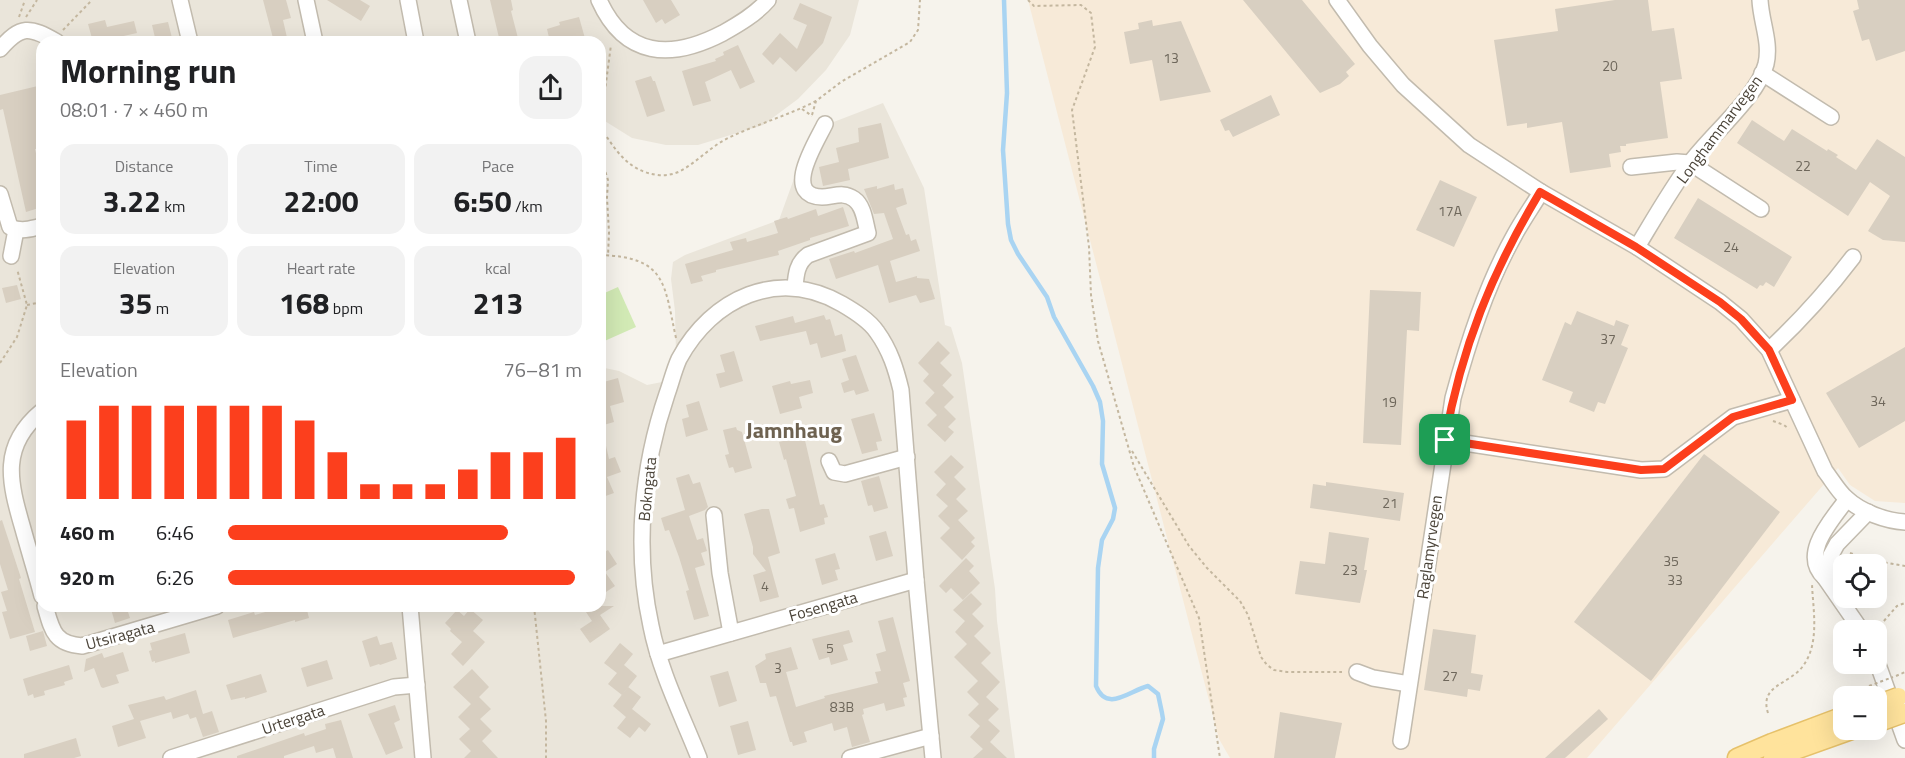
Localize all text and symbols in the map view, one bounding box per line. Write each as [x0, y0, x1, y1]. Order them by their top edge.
text: Morning run [60, 46, 237, 96]
house number: 13 [1163, 47, 1179, 68]
house number: 20 [1602, 55, 1618, 76]
button: share [519, 56, 582, 119]
street label: Longhammarvegen [1670, 70, 1768, 188]
text: 08:01 · 7 × 460 m [60, 94, 208, 125]
text: Distance [115, 154, 173, 178]
text: Time [304, 154, 338, 178]
text: Pace [482, 154, 514, 178]
house number: 22 [1795, 155, 1811, 176]
text: 3.22 [103, 178, 161, 224]
text: 22:00 [284, 178, 358, 224]
text: 6:50 [453, 178, 511, 224]
text: km [161, 194, 185, 218]
text: /km [511, 194, 543, 218]
house number: 17A [1438, 200, 1463, 221]
house number: 24 [1723, 236, 1739, 257]
text: Elevation [113, 256, 175, 280]
text: Heart rate [287, 256, 355, 280]
text: kcal [485, 256, 511, 280]
text: 35 [119, 280, 152, 326]
text: 168 [279, 280, 329, 326]
text: 213 [473, 280, 523, 326]
text: m [152, 296, 169, 320]
text: bpm [329, 296, 363, 320]
house number: 37 [1600, 328, 1616, 349]
text: Elevation [60, 354, 138, 385]
text: 76–81 m [503, 354, 582, 385]
house number: 34 [1870, 390, 1886, 411]
house number: 19 [1381, 391, 1397, 412]
district label: Jamnhaug [746, 413, 842, 447]
pin [1419, 414, 1470, 465]
icon: arrive [1428, 423, 1461, 456]
street label: Bokngata [632, 456, 662, 522]
house number: 21 [1382, 492, 1398, 513]
street label: Raglamyrvegen [1410, 493, 1448, 601]
text: 460 m [60, 517, 115, 548]
text: 6:46 [156, 517, 194, 548]
house number: 35 [1663, 550, 1679, 571]
map controls [1833, 554, 1887, 740]
button: locate [1833, 554, 1887, 608]
house number: 23 [1342, 559, 1358, 580]
text: 920 m [60, 562, 115, 593]
text: 6:26 [156, 562, 194, 593]
house number: 33 [1667, 569, 1683, 590]
house number: 4 [761, 575, 769, 596]
street label: Fosengata [786, 585, 860, 627]
street label: Utsiragata [83, 614, 157, 656]
button: + [1833, 620, 1887, 674]
house number: 5 [826, 637, 834, 658]
house number: 3 [774, 657, 782, 678]
house number: 27 [1442, 665, 1458, 686]
button: − [1833, 686, 1887, 740]
house number: 83B [830, 696, 854, 717]
street label: Urtergata [258, 698, 328, 740]

